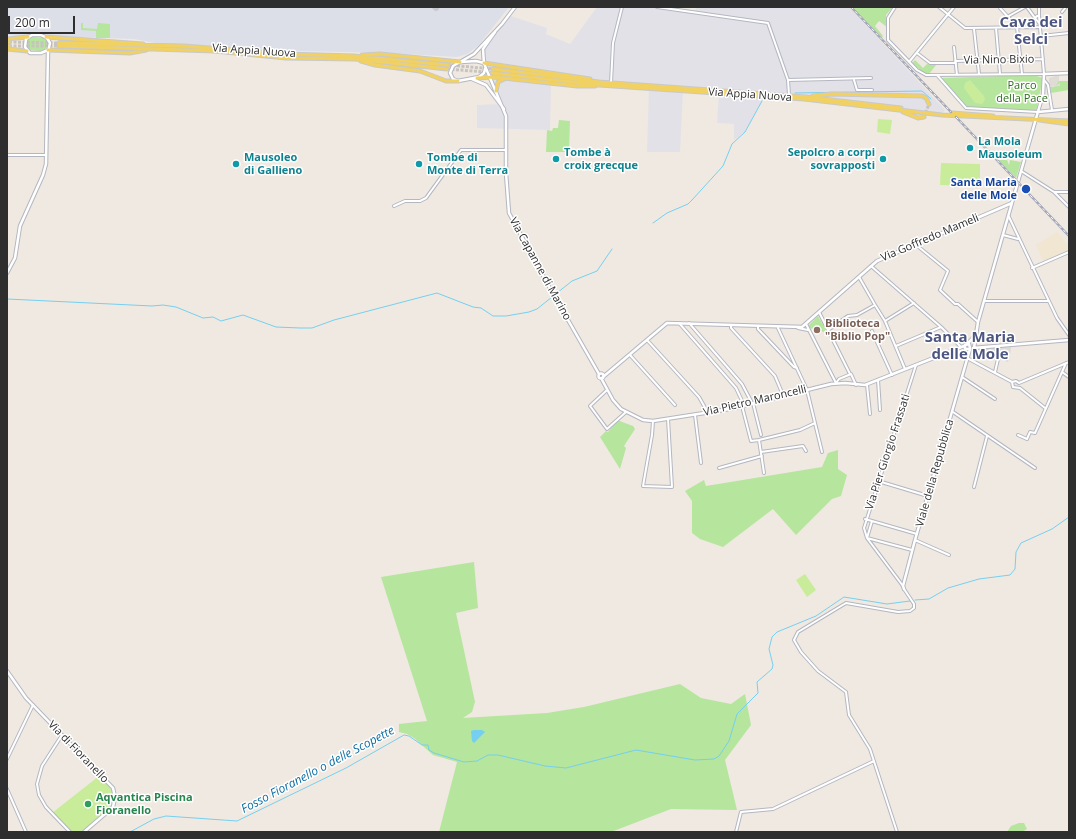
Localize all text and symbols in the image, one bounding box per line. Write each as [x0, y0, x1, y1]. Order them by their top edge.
scale bar [10, 8, 77, 34]
text: 200 m [15, 14, 50, 31]
district label: Cava dei Selci [999, 14, 1063, 49]
street label: Via Appia Nuova [212, 41, 296, 61]
street label: Via Nino Bixio [964, 53, 1034, 67]
park label: Parco della Pace [996, 79, 1048, 105]
street label: Via Appia Nuova [708, 85, 792, 105]
place label: La Mola Mausoleum [978, 135, 1042, 161]
marker: La Mola Mausoleum [965, 143, 975, 153]
place label: Tombe à croix grecque [564, 146, 638, 172]
place label: Sepolcro a corpi sovrapposti [788, 146, 875, 172]
place label: Mausoleo di Gallieno [244, 151, 302, 177]
place label: Tombe di Monte di Terra [427, 151, 508, 177]
marker: Tombe à croix grecque [551, 154, 561, 164]
marker: Sepolcro a corpi sovrapposti [878, 154, 888, 164]
marker: Mausoleo di Gallieno [231, 159, 241, 169]
marker: Tombe di Monte di Terra [414, 159, 424, 169]
place label: Santa Maria delle Mole [951, 176, 1017, 202]
marker: Santa Maria delle Mole [1020, 183, 1032, 195]
street label: Via Goffredo Mameli [879, 211, 981, 265]
street label: Via Capanne di Marino [506, 215, 574, 323]
place label: Biblioteca "Biblio Pop" [825, 317, 890, 343]
marker: Biblioteca "Biblio Pop" [812, 325, 822, 335]
district label: Santa Maria delle Mole [925, 329, 1015, 364]
street label: Via Pietro Maroncelli [702, 383, 808, 419]
street label: Via Pier Giorgio Frassati [863, 392, 913, 512]
street label: Viale della Repubblica [913, 418, 957, 528]
street label: Via di Fioranello [45, 718, 111, 786]
water label: Fosso Fioranello o delle Scopette [239, 723, 397, 817]
place label: Aqvantica Piscina Fioranello [96, 791, 193, 817]
marker: Aqvantica Piscina Fioranello [83, 799, 93, 809]

